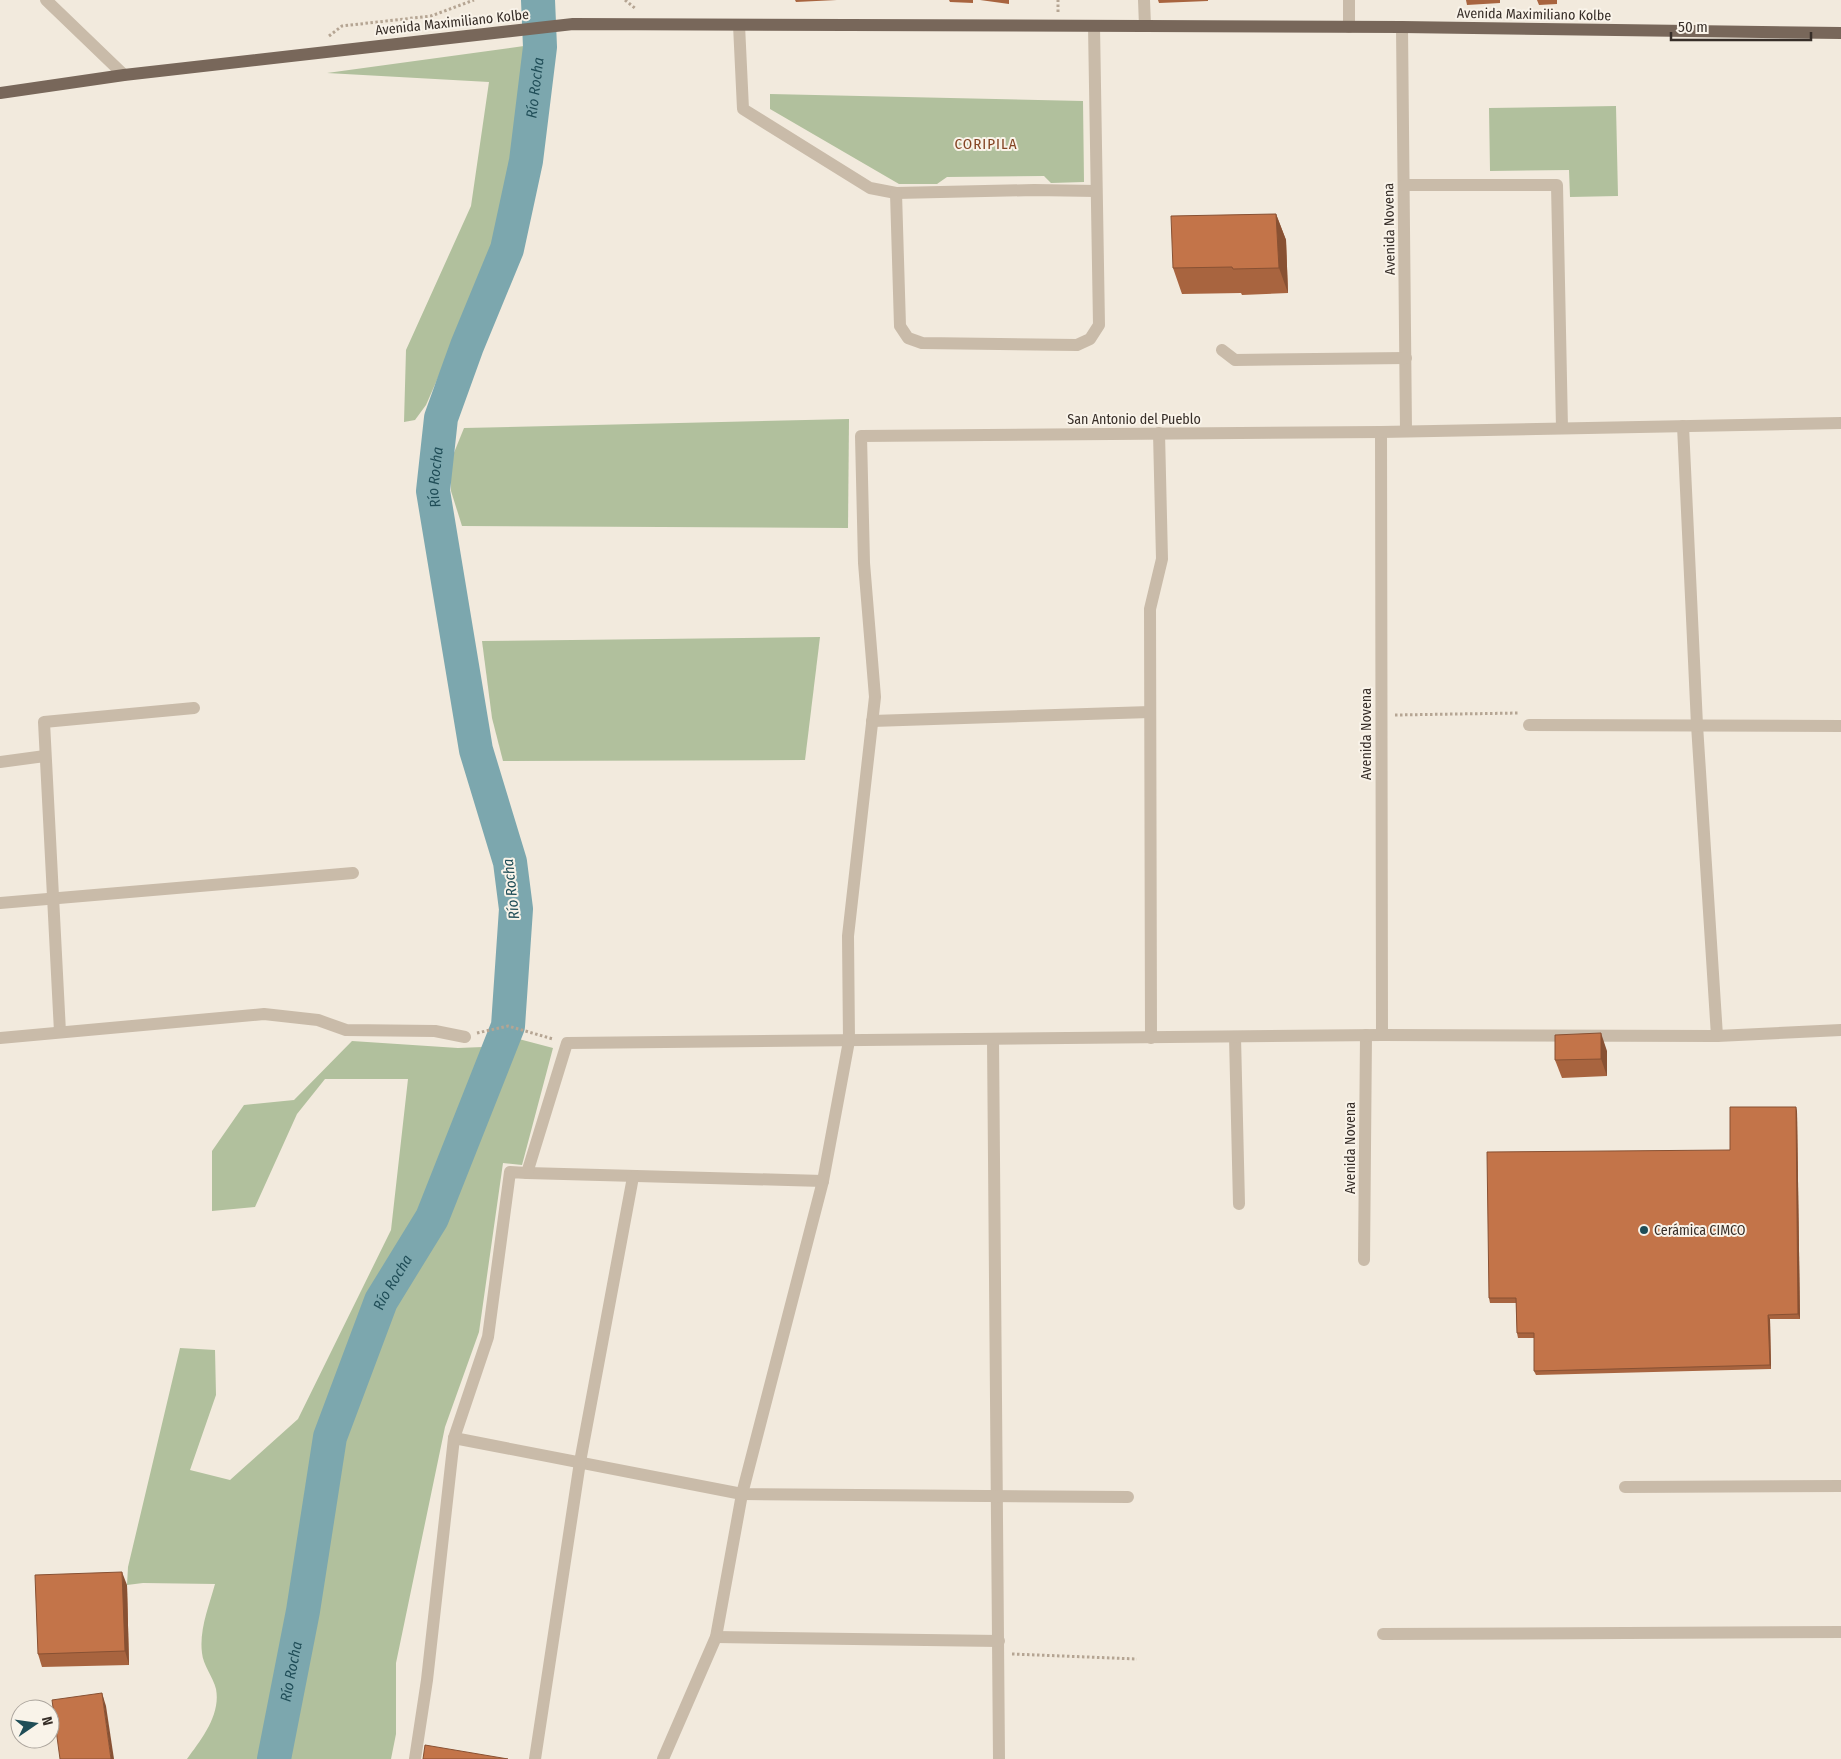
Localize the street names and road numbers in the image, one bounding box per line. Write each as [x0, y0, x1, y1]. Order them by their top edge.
street label: Avenida Maximiliano Kolbe [1457, 5, 1611, 24]
street label: Avenida Maximiliano Kolbe [374, 6, 530, 39]
street label: Avenida Novena [1380, 183, 1399, 275]
street label: San Antonio del Pueblo [1067, 411, 1201, 428]
street label: Avenida Novena [1358, 688, 1375, 780]
street label: Avenida Novena [1342, 1102, 1359, 1194]

